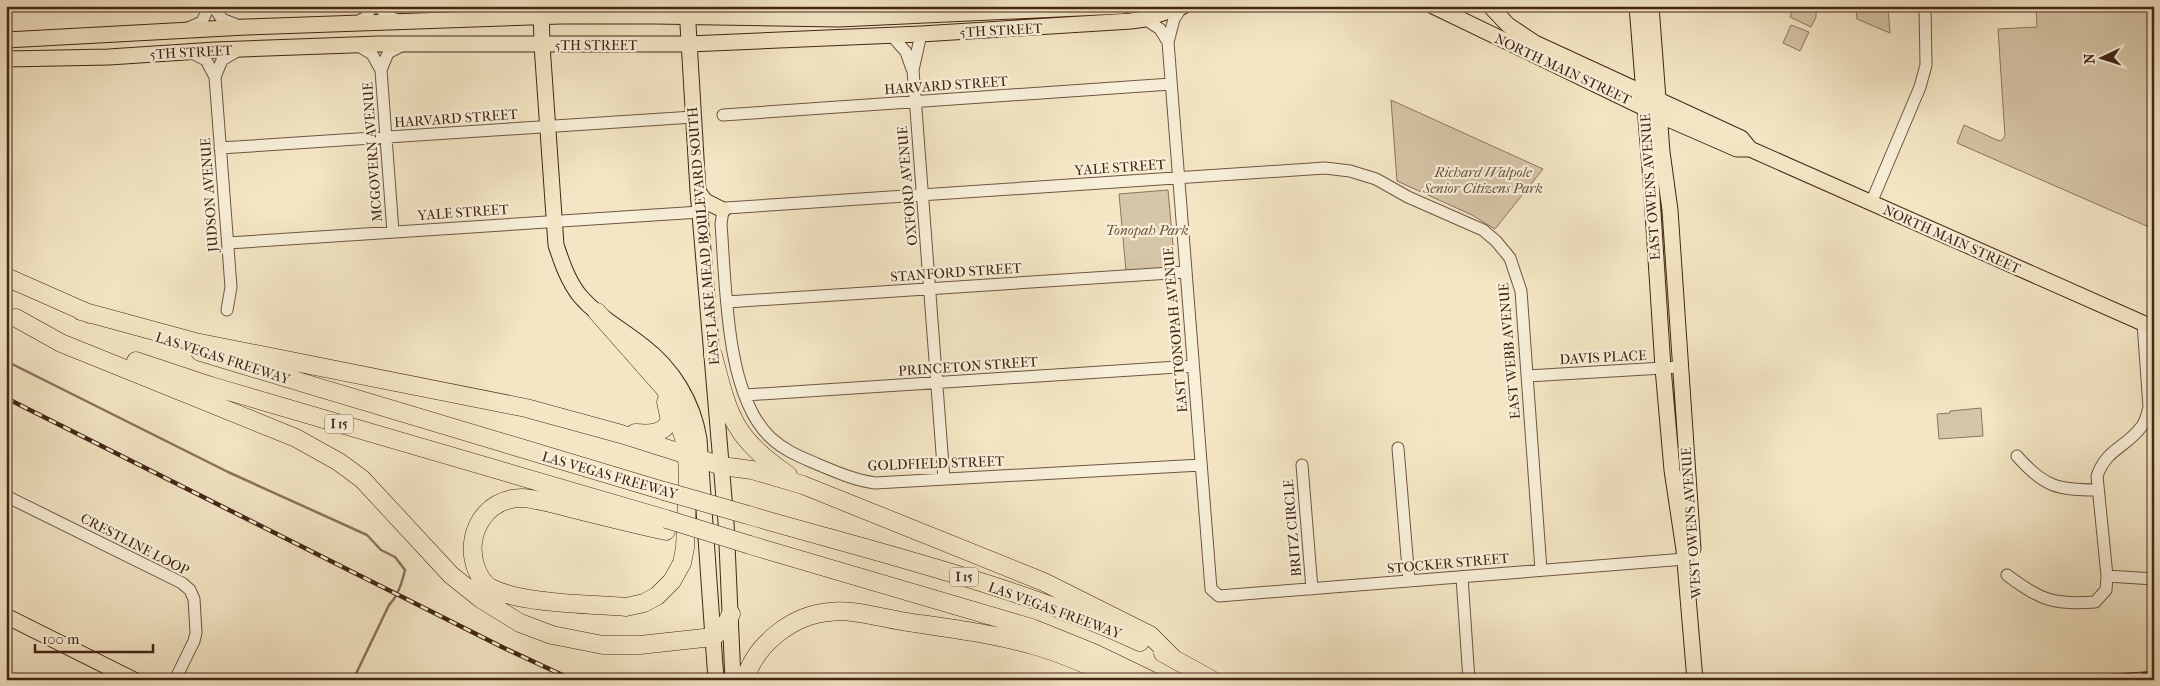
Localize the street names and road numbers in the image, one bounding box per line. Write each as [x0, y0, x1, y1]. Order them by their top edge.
street label: 5TH STREET [959, 20, 1043, 41]
street label: NORTH MAIN STREET [1492, 30, 1634, 109]
street label: 5TH STREET [555, 37, 638, 54]
street label: 5TH STREET [149, 42, 233, 63]
street label: HARVARD STREET [884, 73, 1009, 98]
street label: MCGOVERN AVENUE [359, 81, 386, 222]
street label: HARVARD STREET [394, 106, 519, 131]
street label: EAST LAKE MEAD BOULEVARD SOUTH [684, 106, 723, 366]
street label: EAST OWENS AVENUE [1637, 113, 1664, 261]
street label: OXFORD AVENUE [894, 125, 921, 246]
street label: JUDSON AVENUE [197, 137, 222, 254]
street label: YALE STREET [1073, 156, 1167, 179]
street label: YALE STREET [416, 201, 510, 224]
street label: NORTH MAIN STREET [1880, 201, 2024, 278]
street label: EAST TONOPAH AVENUE [1160, 246, 1191, 413]
street label: STANFORD STREET [890, 259, 1023, 286]
street label: EAST WEBB AVENUE [1495, 282, 1524, 420]
street label: LAS VEGAS FREEWAY [153, 329, 293, 388]
street label: DAVIS PLACE [1559, 347, 1647, 368]
street label: PRINCETON STREET [898, 353, 1039, 380]
road number: I 15 [325, 414, 353, 434]
street label: WEST OWENS AVENUE [1678, 446, 1705, 600]
street label: LAS VEGAS FREEWAY [540, 448, 680, 503]
street label: GOLDFIELD STREET [867, 453, 1005, 474]
street label: BRITZ CIRCLE [1280, 478, 1305, 577]
street label: CRESTLINE LOOP [78, 510, 192, 579]
street label: STOCKER STREET [1386, 550, 1510, 577]
road number: I 15 [950, 568, 978, 586]
street label: LAS VEGAS FREEWAY [986, 578, 1124, 643]

